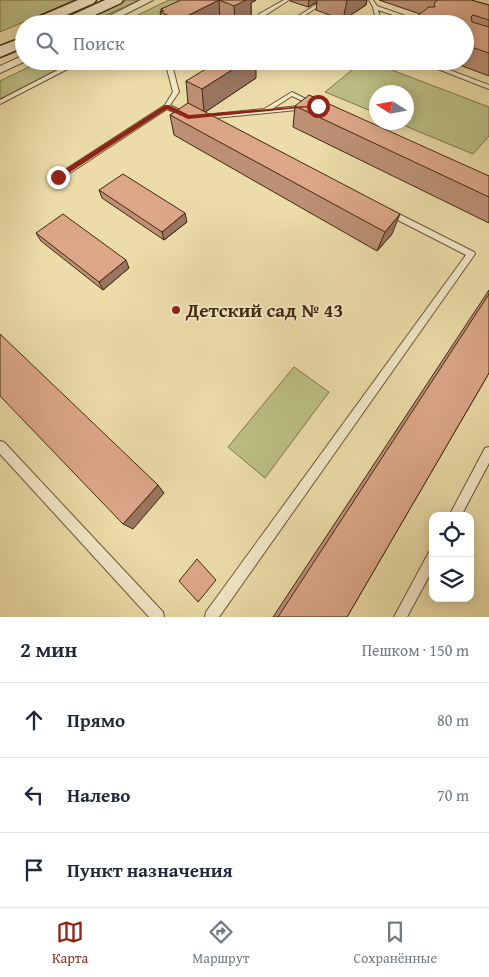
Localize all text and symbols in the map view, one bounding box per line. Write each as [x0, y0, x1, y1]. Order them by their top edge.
search box [15, 15, 474, 70]
icon: search [33, 29, 61, 57]
text: Поиск [73, 29, 125, 57]
north arrow [369, 85, 414, 130]
route start [307, 95, 330, 118]
route end [47, 166, 70, 189]
place label: Детский сад № 43 [185, 296, 343, 324]
marker: Детский сад № 43 [170, 304, 182, 316]
map controls [429, 512, 474, 602]
button: locate [429, 512, 474, 557]
button: layers [429, 557, 474, 602]
text: 2 мин [20, 634, 77, 665]
text: Пешком · 150 m [362, 638, 469, 662]
icon: ahead [20, 706, 48, 734]
text: Прямо [67, 706, 125, 734]
text: 80 m [437, 708, 469, 732]
icon: left [20, 781, 48, 809]
text: Налево [67, 781, 130, 809]
text: 70 m [437, 783, 469, 807]
icon: arrive [20, 856, 48, 884]
text: Пункт назначения [67, 856, 233, 884]
tab: Карта [52, 918, 88, 968]
tab: Маршрут [192, 918, 250, 968]
tab: Сохранённые [354, 918, 437, 968]

